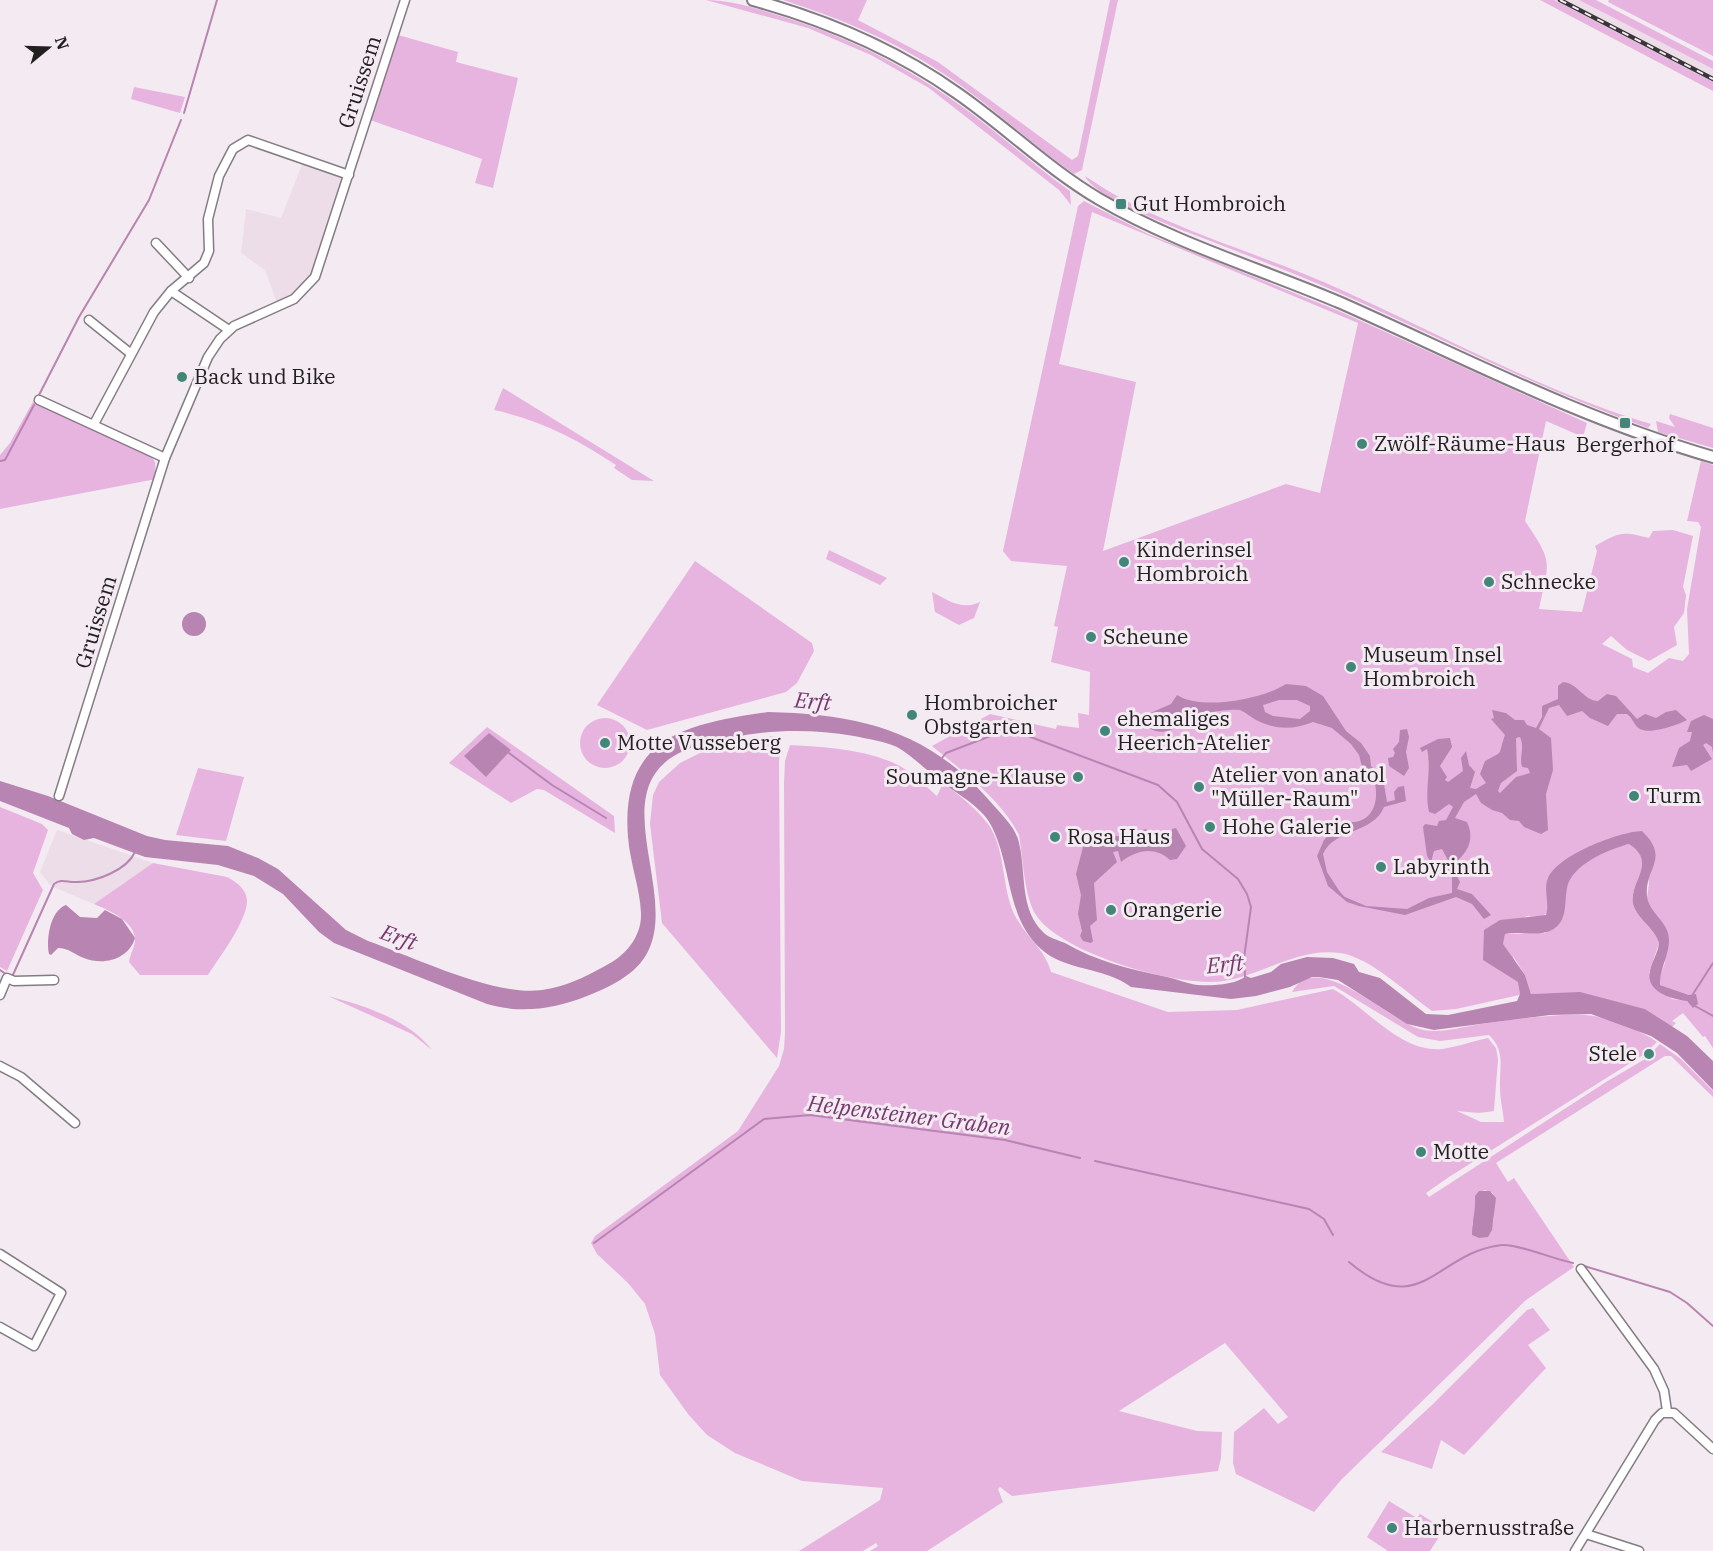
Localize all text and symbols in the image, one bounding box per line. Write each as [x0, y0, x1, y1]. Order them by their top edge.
north arrow [18, 18, 78, 78]
street label: Gruissem [331, 32, 387, 132]
text: N [51, 34, 74, 52]
place label: Gut Hombroich [1133, 189, 1286, 217]
marker: Gut Hombroich [1114, 197, 1128, 211]
place label: Back und Bike [194, 362, 335, 390]
marker: Back und Bike [175, 370, 189, 384]
marker: Bergerhof [1618, 416, 1632, 430]
place label: Zwölf-Räume-Haus [1374, 429, 1566, 457]
place label: Bergerhof [1576, 430, 1676, 458]
marker: Zwölf-Räume-Haus [1355, 437, 1369, 451]
place label: Kinderinsel Hombroich [1136, 535, 1252, 587]
marker: Kinderinsel Hombroich [1117, 555, 1131, 569]
place label: Schnecke [1501, 567, 1596, 595]
street label: Gruissem [68, 572, 122, 672]
marker: Schnecke [1482, 575, 1496, 589]
place label: Scheune [1103, 622, 1188, 650]
marker: Scheune [1084, 630, 1098, 644]
place label: Museum Insel Hombroich [1363, 640, 1502, 692]
marker: Museum Insel Hombroich [1344, 660, 1358, 674]
water label: Erft [792, 684, 834, 717]
place label: Hombroicher Obstgarten [924, 688, 1058, 740]
place label: ehemaliges Heerich-Atelier [1117, 704, 1271, 756]
marker: Hombroicher Obstgarten [905, 708, 919, 722]
marker: ehemaliges Heerich-Atelier [1098, 724, 1112, 738]
place label: Motte Vusseberg [617, 728, 781, 756]
marker: Motte Vusseberg [598, 736, 612, 750]
place label: Atelier von anatol "Müller-Raum" [1211, 760, 1385, 812]
place label: Soumagne-Klause [886, 762, 1066, 790]
marker: Soumagne-Klause [1071, 770, 1085, 784]
marker: Atelier von anatol "Müller-Raum" [1192, 780, 1206, 794]
place label: Turm [1646, 781, 1702, 809]
marker: Turm [1627, 789, 1641, 803]
place label: Hohe Galerie [1222, 812, 1351, 840]
marker: Hohe Galerie [1203, 820, 1217, 834]
place label: Rosa Haus [1067, 822, 1170, 850]
marker: Rosa Haus [1048, 830, 1062, 844]
place label: Labyrinth [1393, 852, 1490, 880]
marker: Labyrinth [1374, 860, 1388, 874]
place label: Orangerie [1123, 895, 1222, 923]
marker: Orangerie [1104, 903, 1118, 917]
water label: Erft [376, 916, 423, 957]
water label: Erft [1204, 947, 1246, 980]
place label: Stele [1588, 1039, 1637, 1067]
marker: Stele [1642, 1047, 1656, 1061]
water label: Helpensteiner Graben [805, 1088, 1013, 1141]
place label: Motte [1433, 1137, 1489, 1165]
marker: Motte [1414, 1145, 1428, 1159]
place label: Harbernusstraße [1404, 1513, 1574, 1541]
marker: Harbernusstraße [1385, 1521, 1399, 1535]

